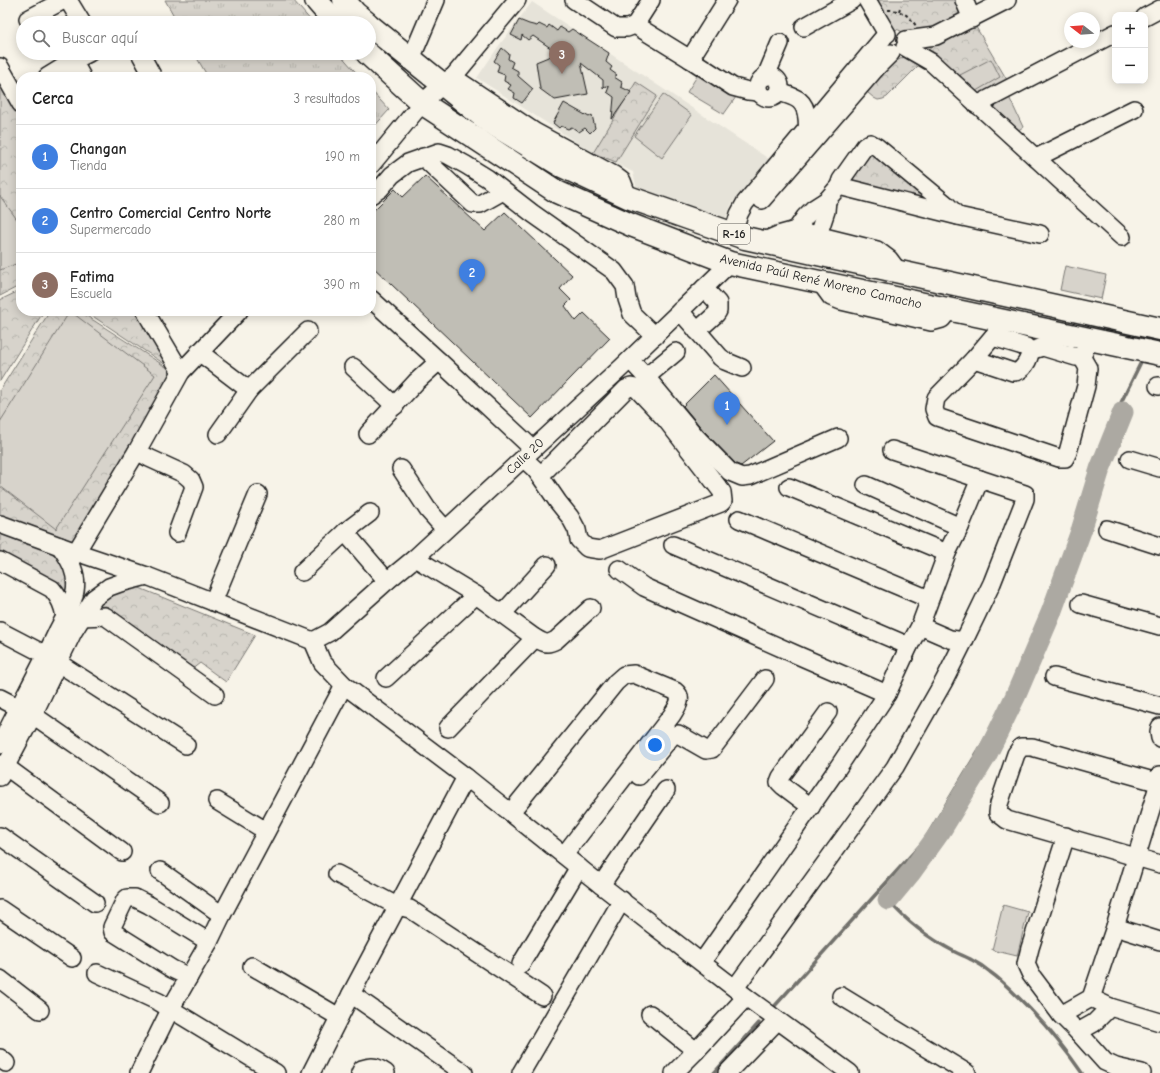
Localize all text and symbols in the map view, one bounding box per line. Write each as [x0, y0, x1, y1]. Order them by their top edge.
north arrow [1064, 12, 1100, 48]
map controls [1112, 12, 1148, 84]
button: + [1112, 12, 1148, 48]
search box [16, 16, 376, 60]
icon: search [30, 27, 52, 49]
text: Buscar aquí [62, 29, 138, 47]
pin: 3 [549, 41, 575, 74]
button: − [1112, 48, 1148, 84]
text: Cerca [32, 89, 74, 108]
text: 3 resultados [294, 91, 360, 106]
text: Changan [70, 140, 127, 158]
text: 1 [42, 149, 48, 164]
text: 190 m [325, 149, 360, 164]
text: Tienda [70, 158, 107, 173]
text: Centro Comercial Centro Norte [70, 204, 271, 222]
text: 2 [42, 213, 48, 228]
text: 280 m [323, 213, 360, 228]
text: Supermercado [70, 222, 151, 237]
road number: R-16 [718, 224, 750, 244]
street label: Avenida Paúl René Moreno Camacho [719, 250, 923, 312]
pin: 2 [459, 259, 485, 292]
text: Fatima [70, 268, 114, 286]
text: 3 [42, 277, 48, 292]
text: 390 m [324, 277, 360, 292]
text: Escuela [70, 286, 112, 301]
pin: 1 [714, 392, 740, 425]
street label: Calle 20 [503, 435, 547, 477]
your location [645, 735, 665, 755]

